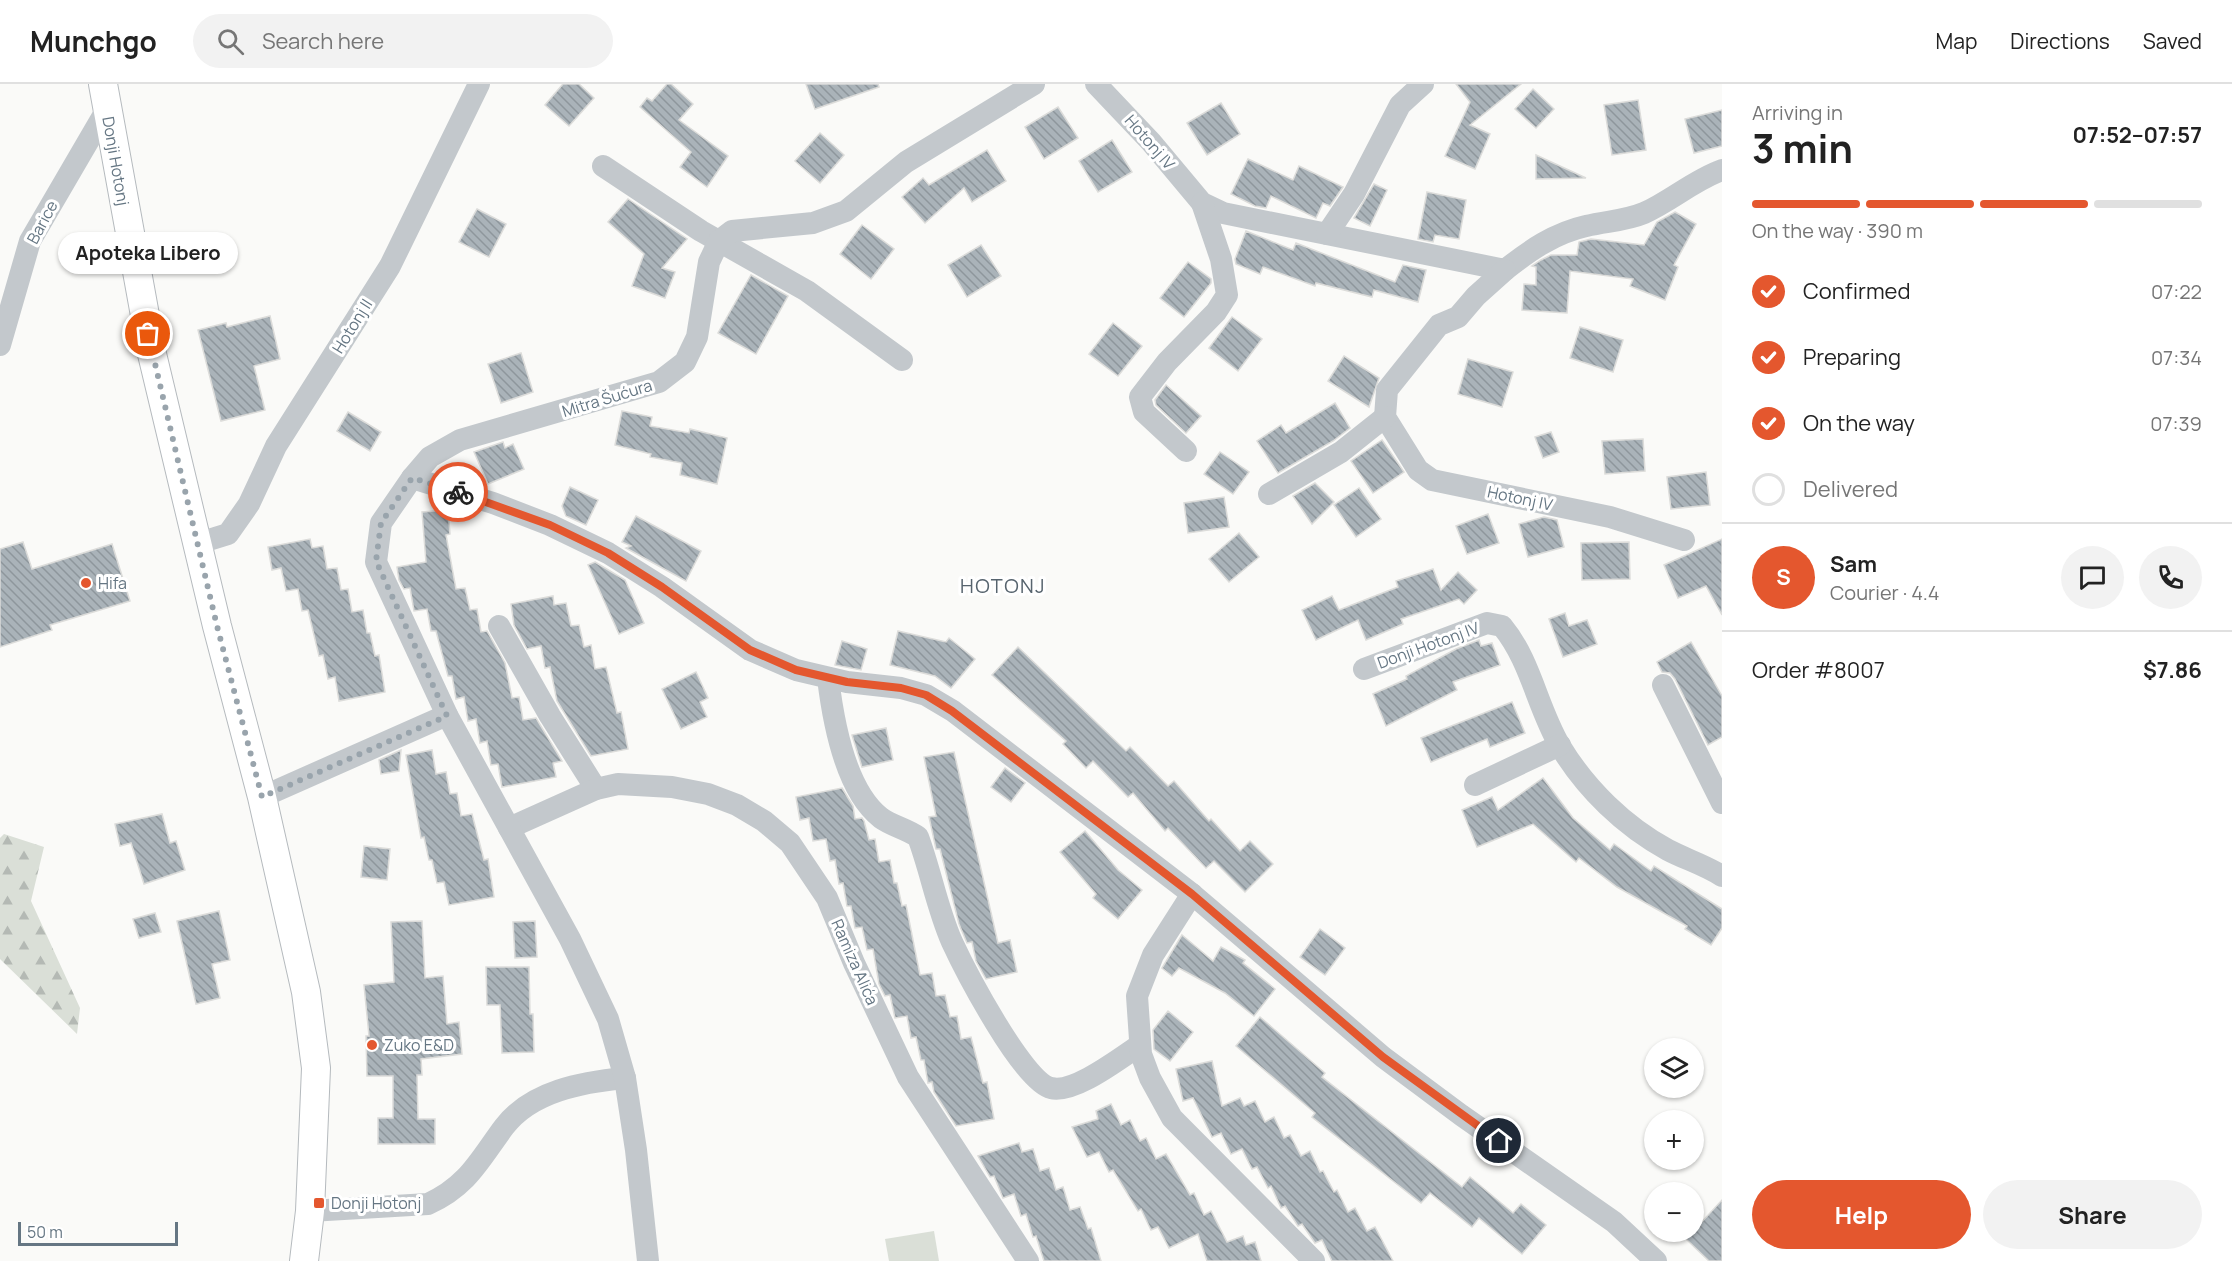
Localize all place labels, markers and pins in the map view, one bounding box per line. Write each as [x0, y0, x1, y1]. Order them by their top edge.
callout: Apoteka Libero [58, 232, 238, 274]
pin [122, 308, 173, 359]
place label: Hifa [98, 572, 127, 594]
marker: Hifa [79, 576, 93, 590]
place label: Zuko E&D [384, 1034, 454, 1056]
marker: Zuko E&D [365, 1038, 379, 1052]
pin [1473, 1115, 1524, 1166]
place label: Donji Hotonj [331, 1192, 421, 1214]
marker: Donji Hotonj [312, 1196, 326, 1210]

